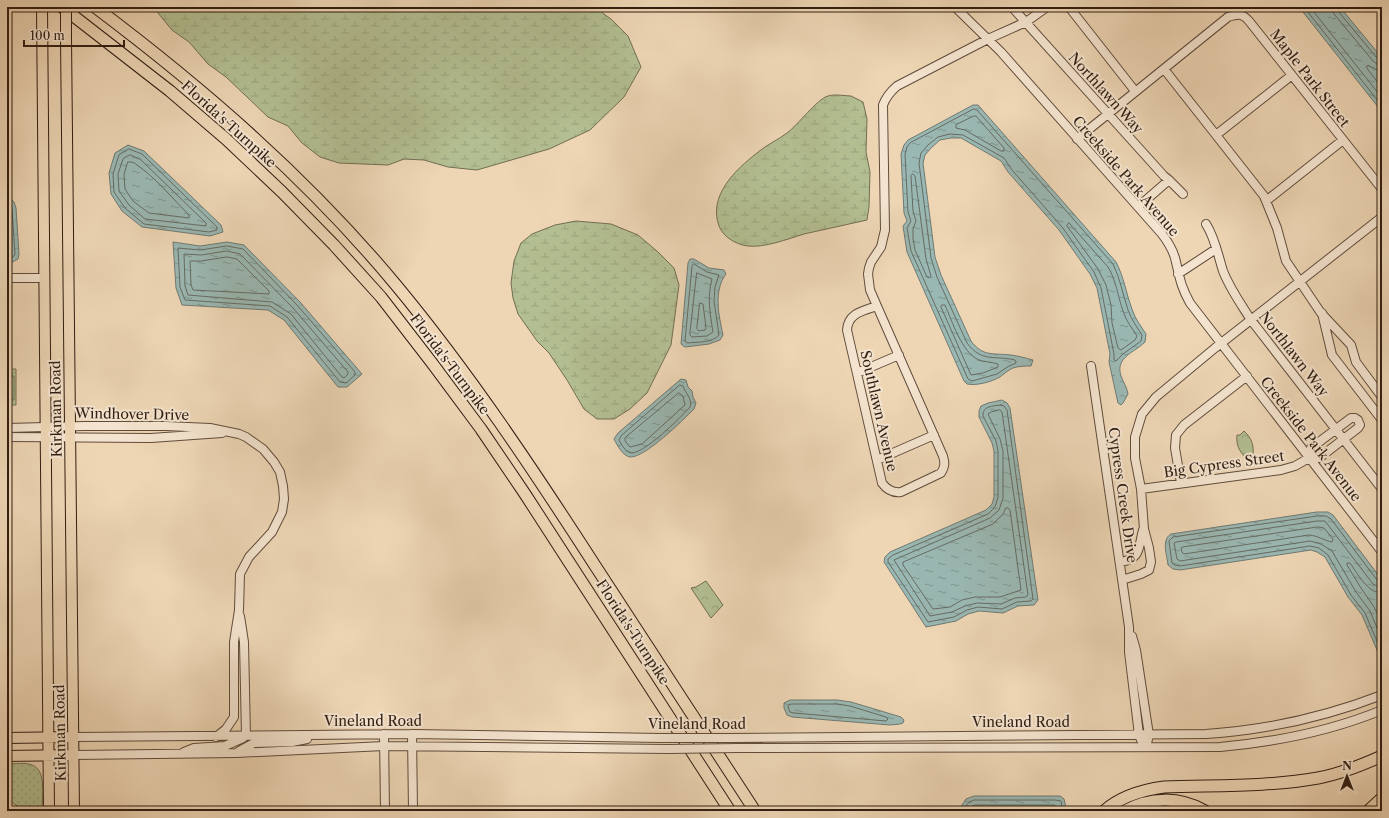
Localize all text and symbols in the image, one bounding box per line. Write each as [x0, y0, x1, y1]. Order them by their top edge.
scale bar [24, 22, 124, 48]
street label: Maple Park Street [1266, 25, 1354, 131]
text: 100 m [30, 28, 65, 43]
street label: Northlawn Way [1065, 49, 1147, 137]
street label: Florida's Turnpike [178, 77, 280, 171]
street label: Creekside Park Avenue [1069, 112, 1183, 240]
street label: Northlawn Way [1255, 308, 1333, 400]
street label: Florida's Turnpike [406, 310, 494, 418]
street label: Southlawn Avenue [856, 349, 902, 473]
street label: Kirkman Road [46, 360, 66, 457]
street label: Creekside Park Avenue [1257, 373, 1366, 505]
street label: Windhover Drive [74, 404, 190, 424]
street label: Cypress Creek Drive [1105, 426, 1141, 564]
street label: Big Cypress Street [1163, 447, 1285, 481]
street label: Florida's Turnpike [592, 576, 674, 688]
street label: Kirkman Road [50, 684, 70, 781]
street label: Vineland Road [323, 712, 423, 730]
street label: Vineland Road [971, 713, 1071, 731]
street label: Vineland Road [647, 715, 747, 733]
north arrow [1327, 756, 1367, 796]
text: N [1342, 759, 1352, 773]

